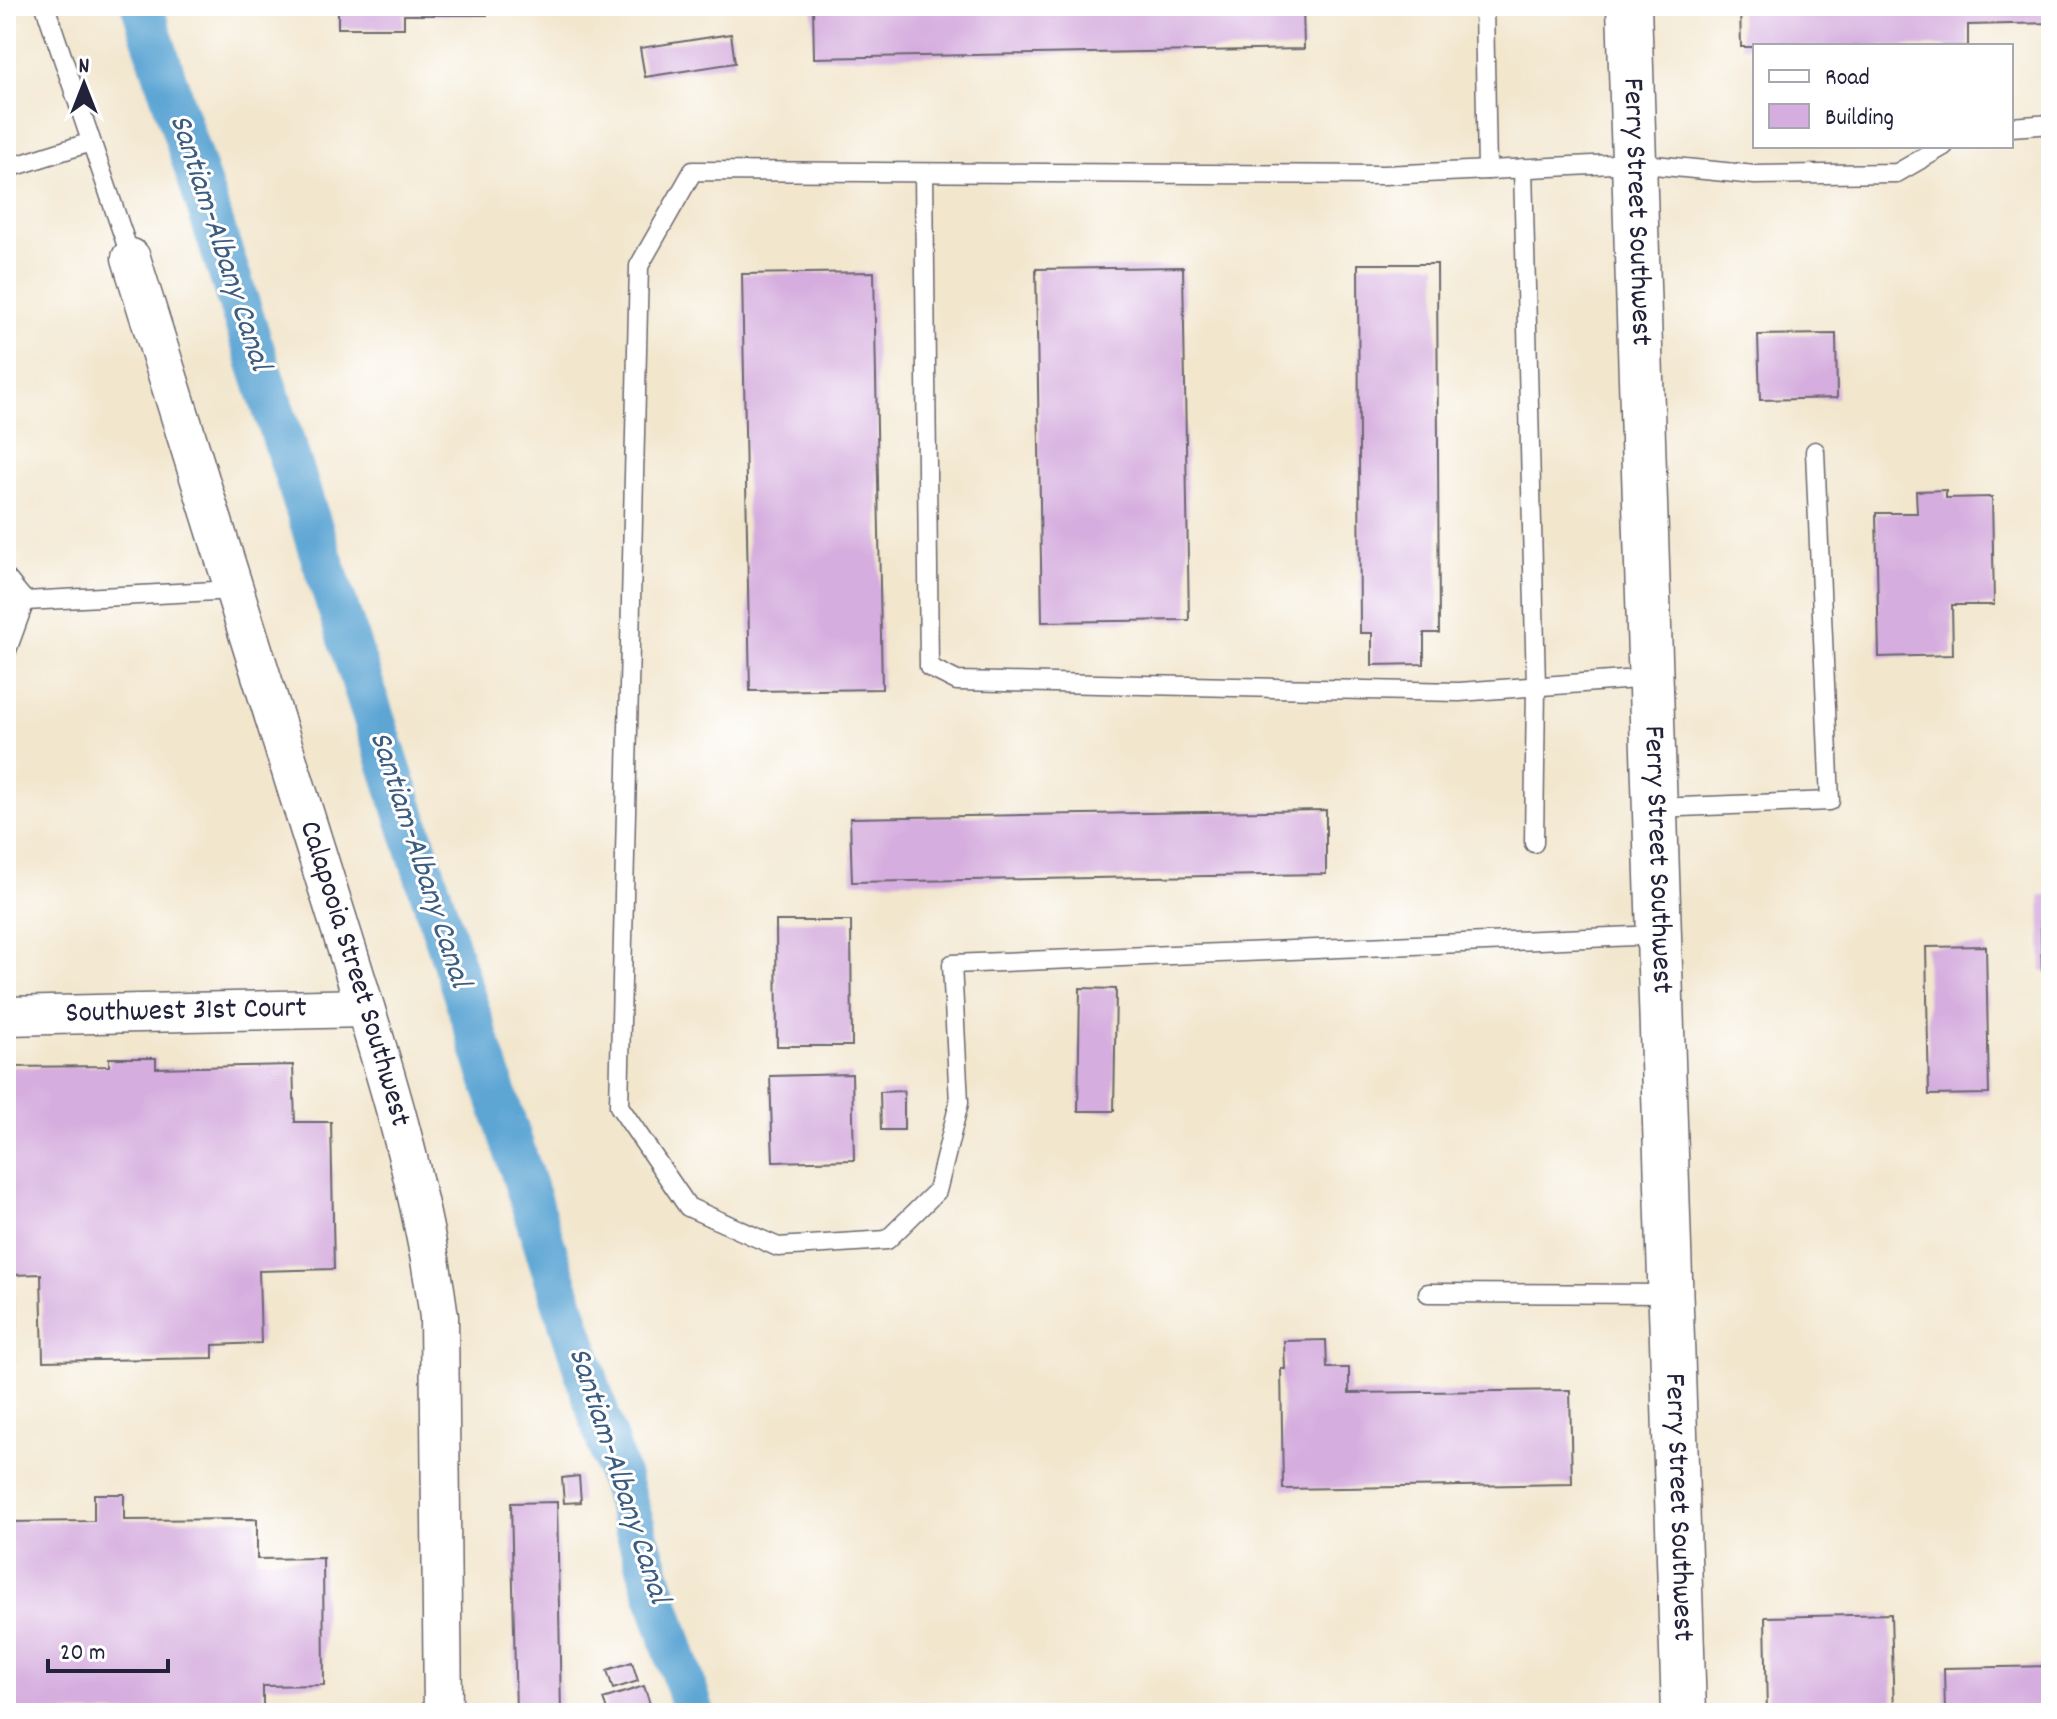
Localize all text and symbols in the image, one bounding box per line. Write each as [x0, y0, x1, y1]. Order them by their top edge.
north arrow [44, 44, 124, 124]
legend [1753, 44, 2013, 148]
text: N [79, 52, 90, 83]
text: Road [1825, 62, 1870, 96]
street label: Ferry Street Southwest [1610, 77, 1661, 347]
text: Building [1825, 102, 1894, 136]
water label: Santiam-Albany Canal [155, 109, 282, 379]
street label: Ferry Street Southwest [1631, 725, 1682, 994]
water label: Santiam-Albany Canal [355, 726, 482, 996]
street label: Calapooia Street Southwest [287, 816, 420, 1132]
street label: Southwest 31st Court [65, 988, 307, 1036]
water label: Santiam-Albany Canal [554, 1342, 681, 1612]
street label: Ferry Street Southwest [1652, 1372, 1703, 1642]
scale bar [48, 1623, 168, 1673]
text: 20 m [60, 1637, 106, 1671]

